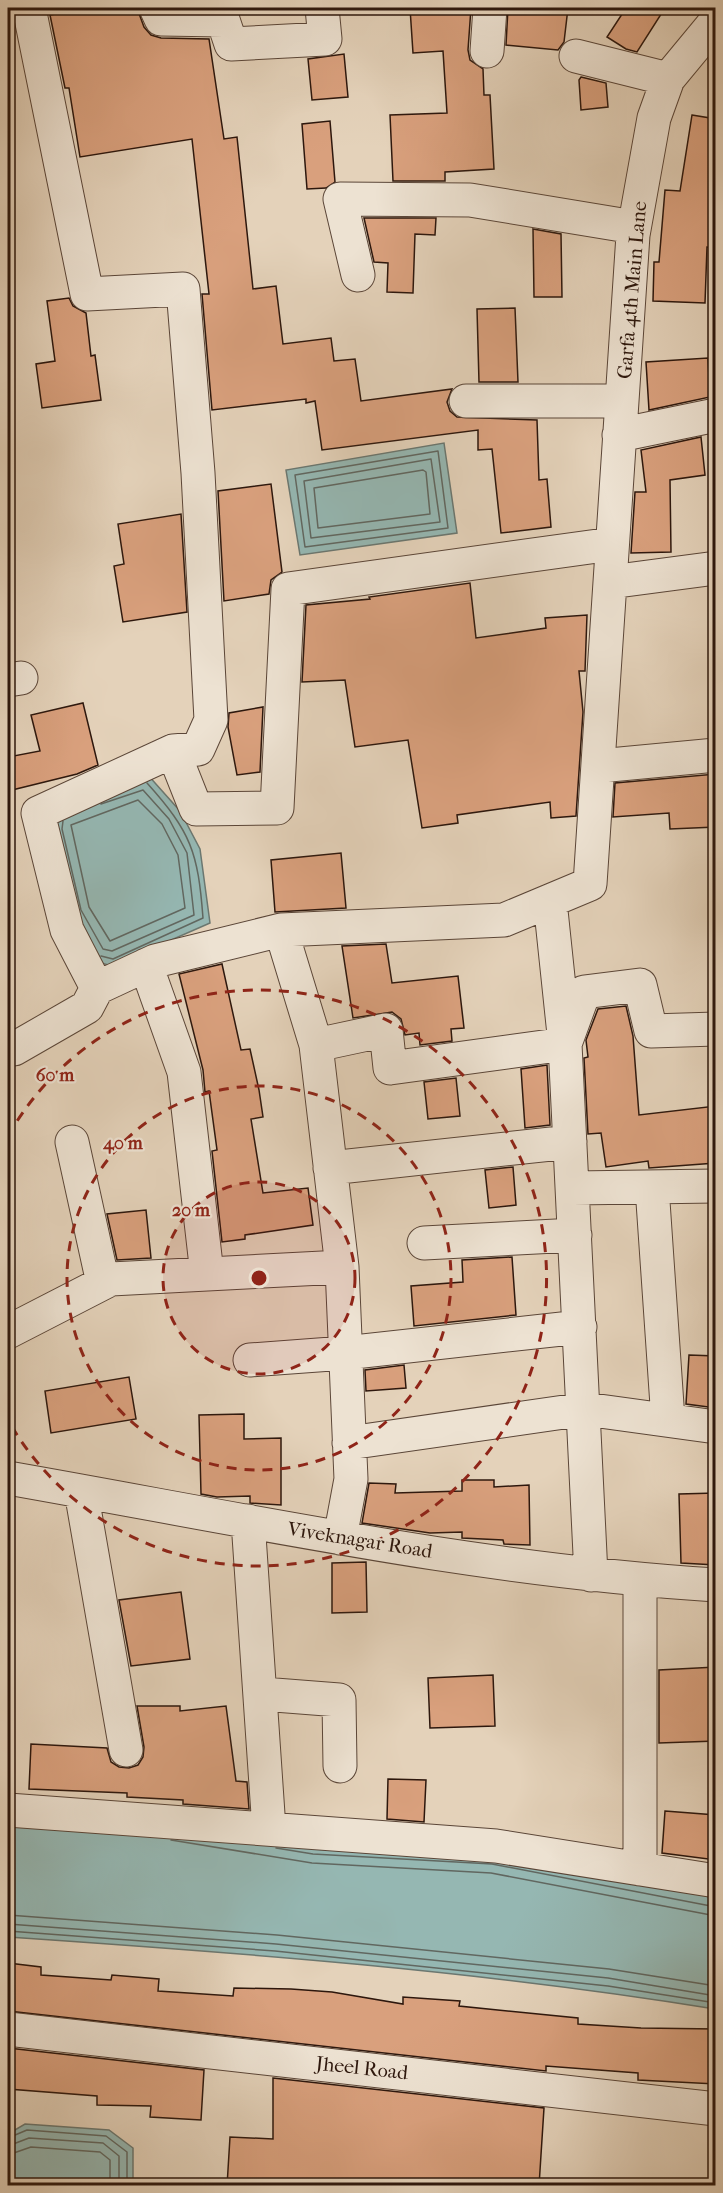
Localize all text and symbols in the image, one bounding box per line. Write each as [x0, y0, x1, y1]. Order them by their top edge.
street label: Garfa 4th Main Lane [613, 200, 651, 380]
text: 60 m [36, 1065, 75, 1086]
text: 40 m [102, 1133, 144, 1154]
text: 20 m [172, 1200, 211, 1221]
centre of rings [249, 1268, 269, 1288]
street label: Viveknagar Road [285, 1517, 435, 1563]
street label: Jheel Road [313, 2052, 410, 2084]

